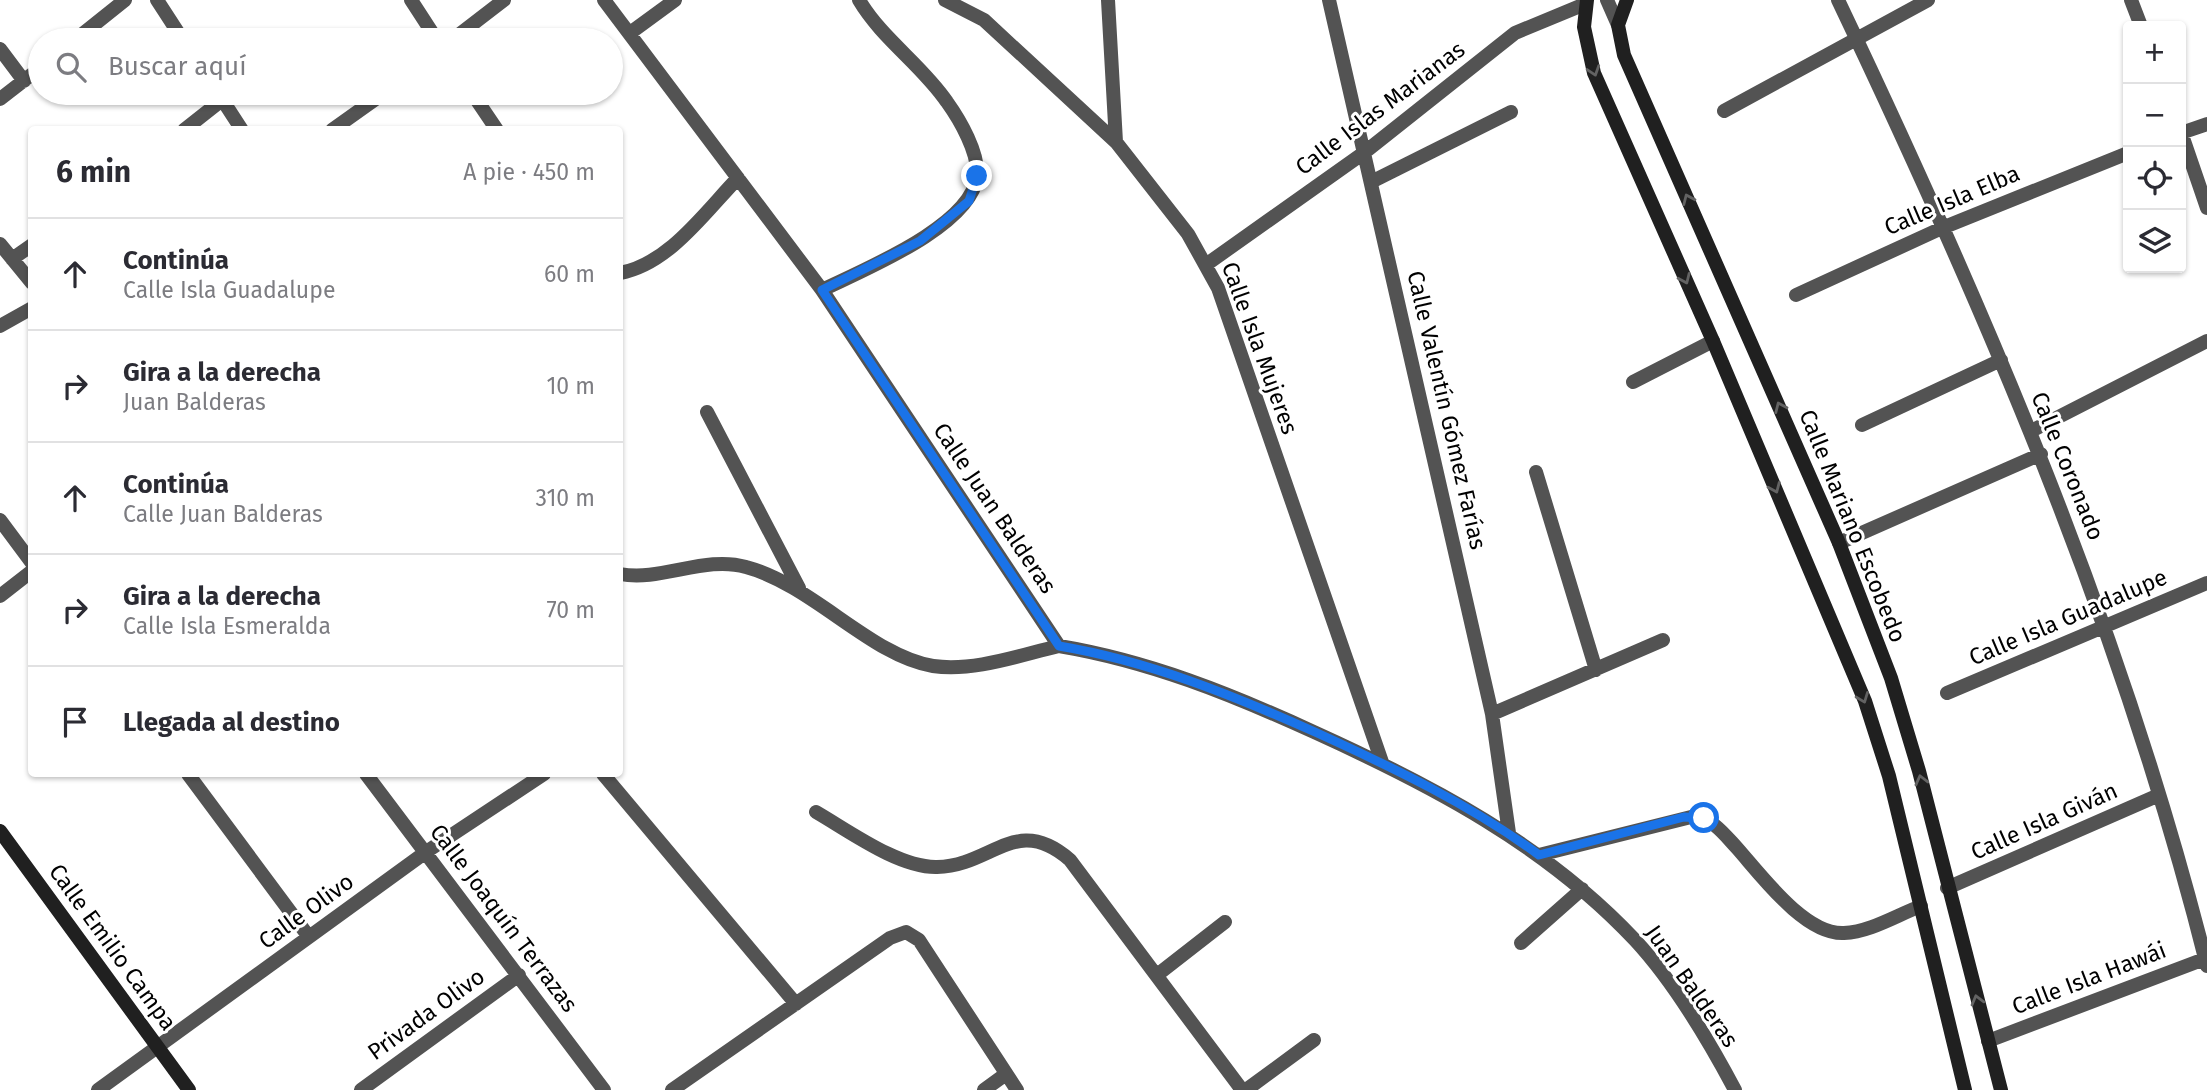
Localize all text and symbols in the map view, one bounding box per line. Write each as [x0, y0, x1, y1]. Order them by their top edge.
map controls [2123, 21, 2186, 273]
button: + [2123, 21, 2186, 84]
search box [28, 28, 623, 105]
street label: Calle Islas Marianas [1290, 35, 1470, 181]
icon: search [52, 48, 90, 86]
text: Buscar aquí [108, 51, 246, 82]
one-way arrow [1586, 65, 1600, 77]
button: − [2123, 84, 2186, 147]
button: locate [2123, 147, 2186, 210]
text: 6 min [56, 154, 131, 190]
text: A pie · 450 m [463, 158, 595, 186]
street label: Calle Isla Elba [1880, 159, 2024, 241]
route end [961, 160, 992, 191]
one-way arrow [1682, 194, 1696, 207]
button: layers [2123, 210, 2186, 273]
text: Continúa [123, 245, 229, 276]
icon: ahead [56, 255, 94, 293]
street label: Calle Isla Mujeres [1216, 258, 1304, 438]
text: 60 m [544, 260, 595, 288]
street label: Calle Valentín Gómez Farías [1401, 268, 1493, 552]
one-way arrow [1677, 272, 1691, 285]
text: Calle Isla Guadalupe [123, 276, 335, 304]
text: Gira a la derecha [123, 357, 321, 388]
icon: right [56, 367, 94, 405]
text: 10 m [546, 372, 595, 400]
text: Juan Balderas [123, 388, 266, 416]
street label: Calle Coronado [2026, 388, 2110, 544]
one-way arrow [1774, 402, 1788, 414]
street label: Calle Mariano Escobedo [1793, 406, 1913, 646]
street label: Calle Juan Balderas [928, 417, 1062, 599]
text: Continúa [123, 469, 229, 500]
icon: ahead [56, 479, 94, 517]
one-way arrow [1767, 482, 1781, 494]
text: 310 m [535, 484, 595, 512]
text: Calle Juan Balderas [123, 500, 323, 528]
street label: Calle Isla Guadalupe [1965, 563, 2171, 671]
text: Gira a la derecha [123, 581, 321, 612]
icon: right [56, 591, 94, 629]
text: 70 m [546, 596, 595, 624]
text: Calle Isla Esmeralda [123, 612, 331, 640]
one-way arrow [1855, 692, 1869, 704]
icon: arrive [56, 703, 94, 741]
text: Llegada al destino [123, 707, 340, 738]
one-way arrow [1915, 774, 1929, 786]
street label: Calle Isla Giván [1966, 776, 2122, 866]
route start [1688, 802, 1719, 833]
street label: Calle Joaquín Terrazas [424, 818, 584, 1018]
street label: Calle Emilio Campa [43, 858, 183, 1036]
street label: Calle Olivo [253, 867, 359, 955]
street label: Juan Balderas [1640, 919, 1744, 1053]
street label: Calle Isla Hawái [2008, 936, 2170, 1020]
street label: Privada Olivo [362, 962, 490, 1066]
one-way arrow [1971, 995, 1985, 1007]

